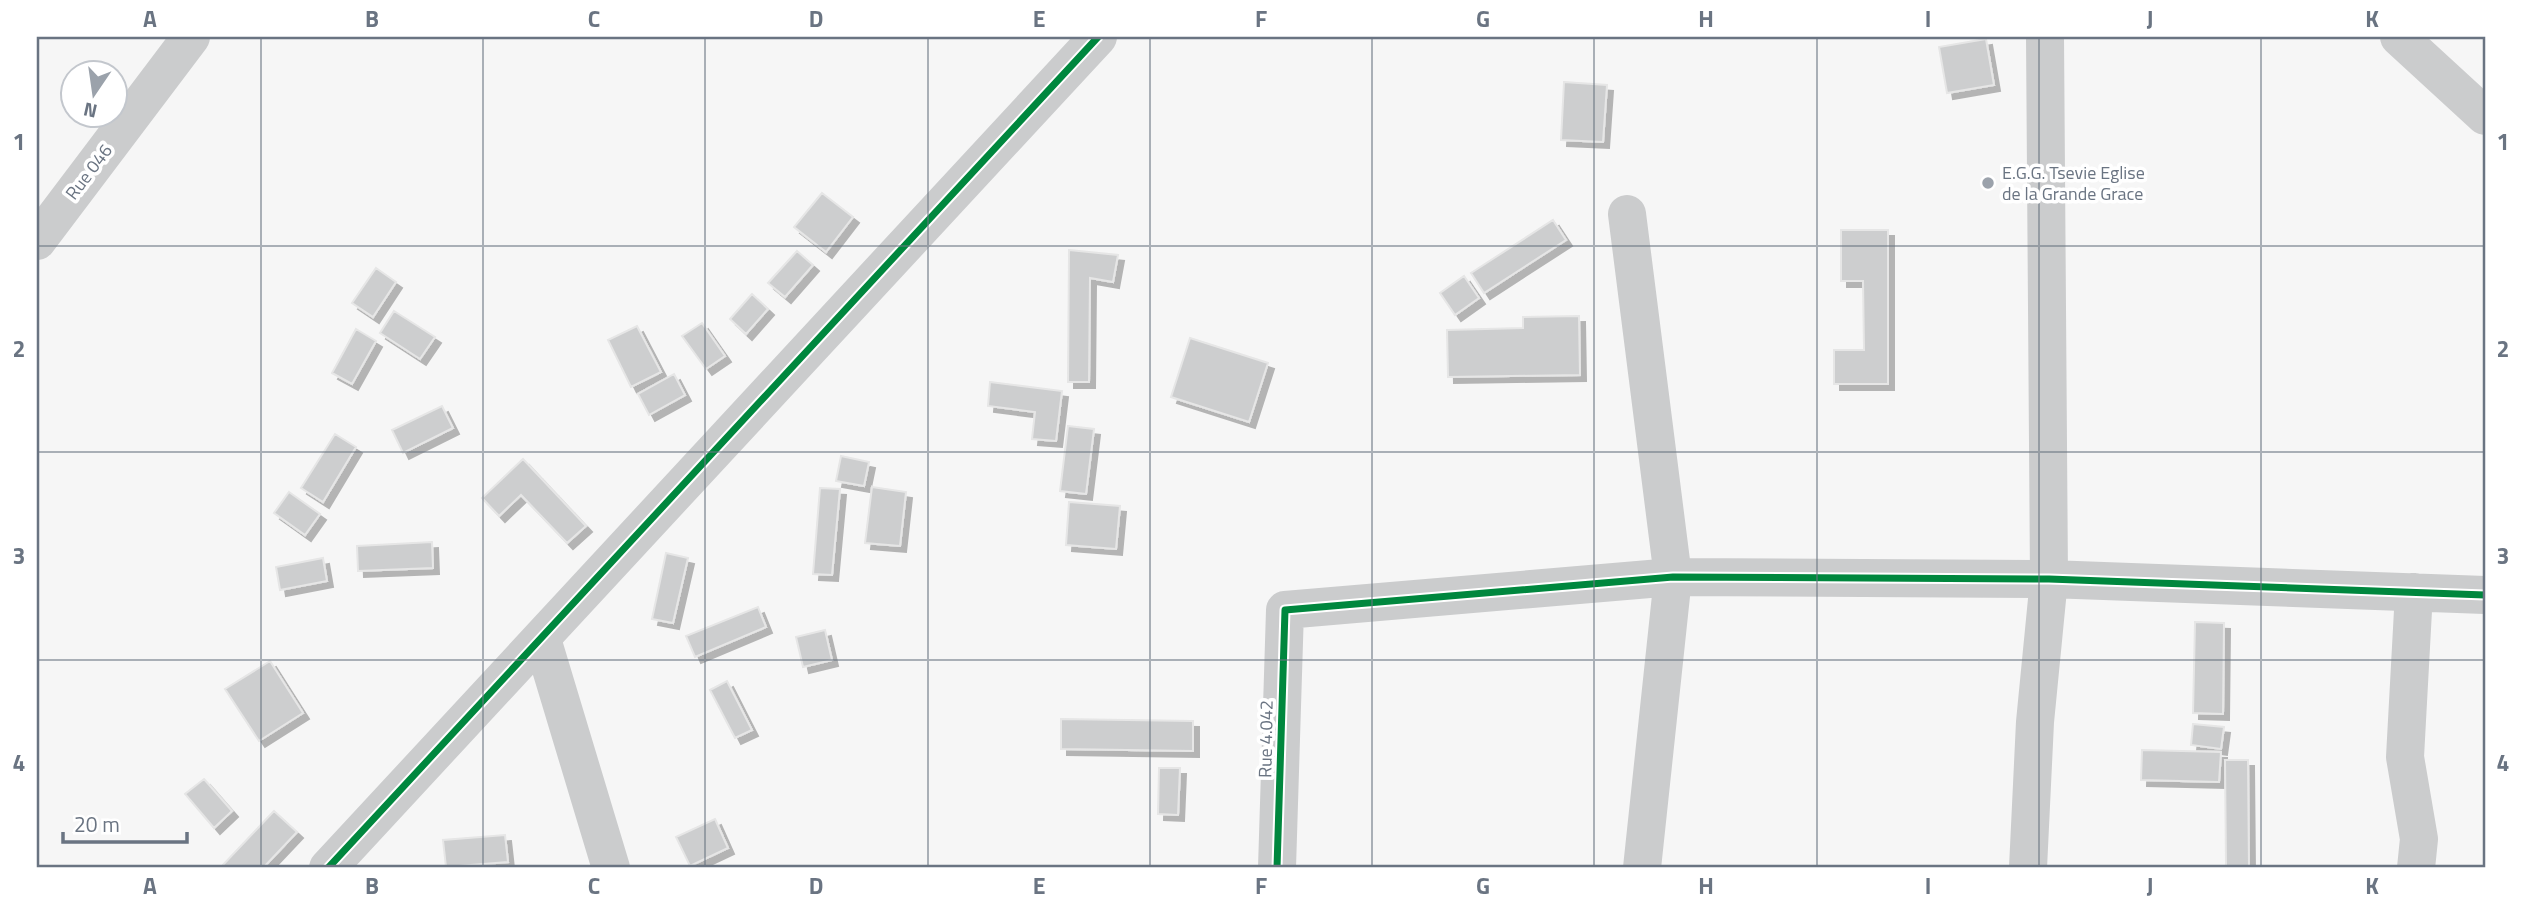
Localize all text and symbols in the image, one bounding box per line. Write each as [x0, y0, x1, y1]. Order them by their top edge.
text: A [143, 1, 157, 36]
text: B [365, 1, 379, 36]
text: C [588, 1, 600, 36]
text: D [809, 1, 823, 36]
text: E [1033, 1, 1045, 36]
text: F [1255, 1, 1267, 36]
text: G [1476, 1, 1490, 36]
text: H [1698, 1, 1714, 36]
text: I [1925, 1, 1931, 36]
text: J [2147, 1, 2153, 36]
text: K [2365, 1, 2379, 36]
north arrow [60, 60, 130, 130]
text: N [80, 95, 100, 127]
text: 1 [13, 124, 25, 159]
text: 1 [2497, 124, 2509, 159]
street label: Rue 046 [59, 138, 119, 205]
place label: E.G.G. Tsevie Eglise de la Grande Grace [2002, 159, 2145, 207]
marker: E.G.G. Tsevie Eglise de la Grande Grace [1980, 175, 1996, 191]
text: 2 [13, 331, 25, 366]
text: 2 [2497, 331, 2509, 366]
text: 3 [13, 538, 25, 573]
text: 3 [2497, 538, 2509, 573]
street label: Rue 4.042 [1251, 700, 1280, 778]
text: 4 [13, 745, 25, 780]
text: 4 [2497, 745, 2509, 780]
scale bar [63, 800, 187, 844]
text: 20 m [74, 808, 120, 840]
text: A [143, 868, 157, 903]
text: B [365, 868, 379, 903]
text: C [588, 868, 600, 903]
text: D [809, 868, 823, 903]
text: E [1033, 868, 1045, 903]
text: F [1255, 868, 1267, 903]
text: G [1476, 868, 1490, 903]
text: H [1698, 868, 1714, 903]
text: I [1925, 868, 1931, 903]
text: J [2147, 868, 2153, 903]
text: K [2365, 868, 2379, 903]

